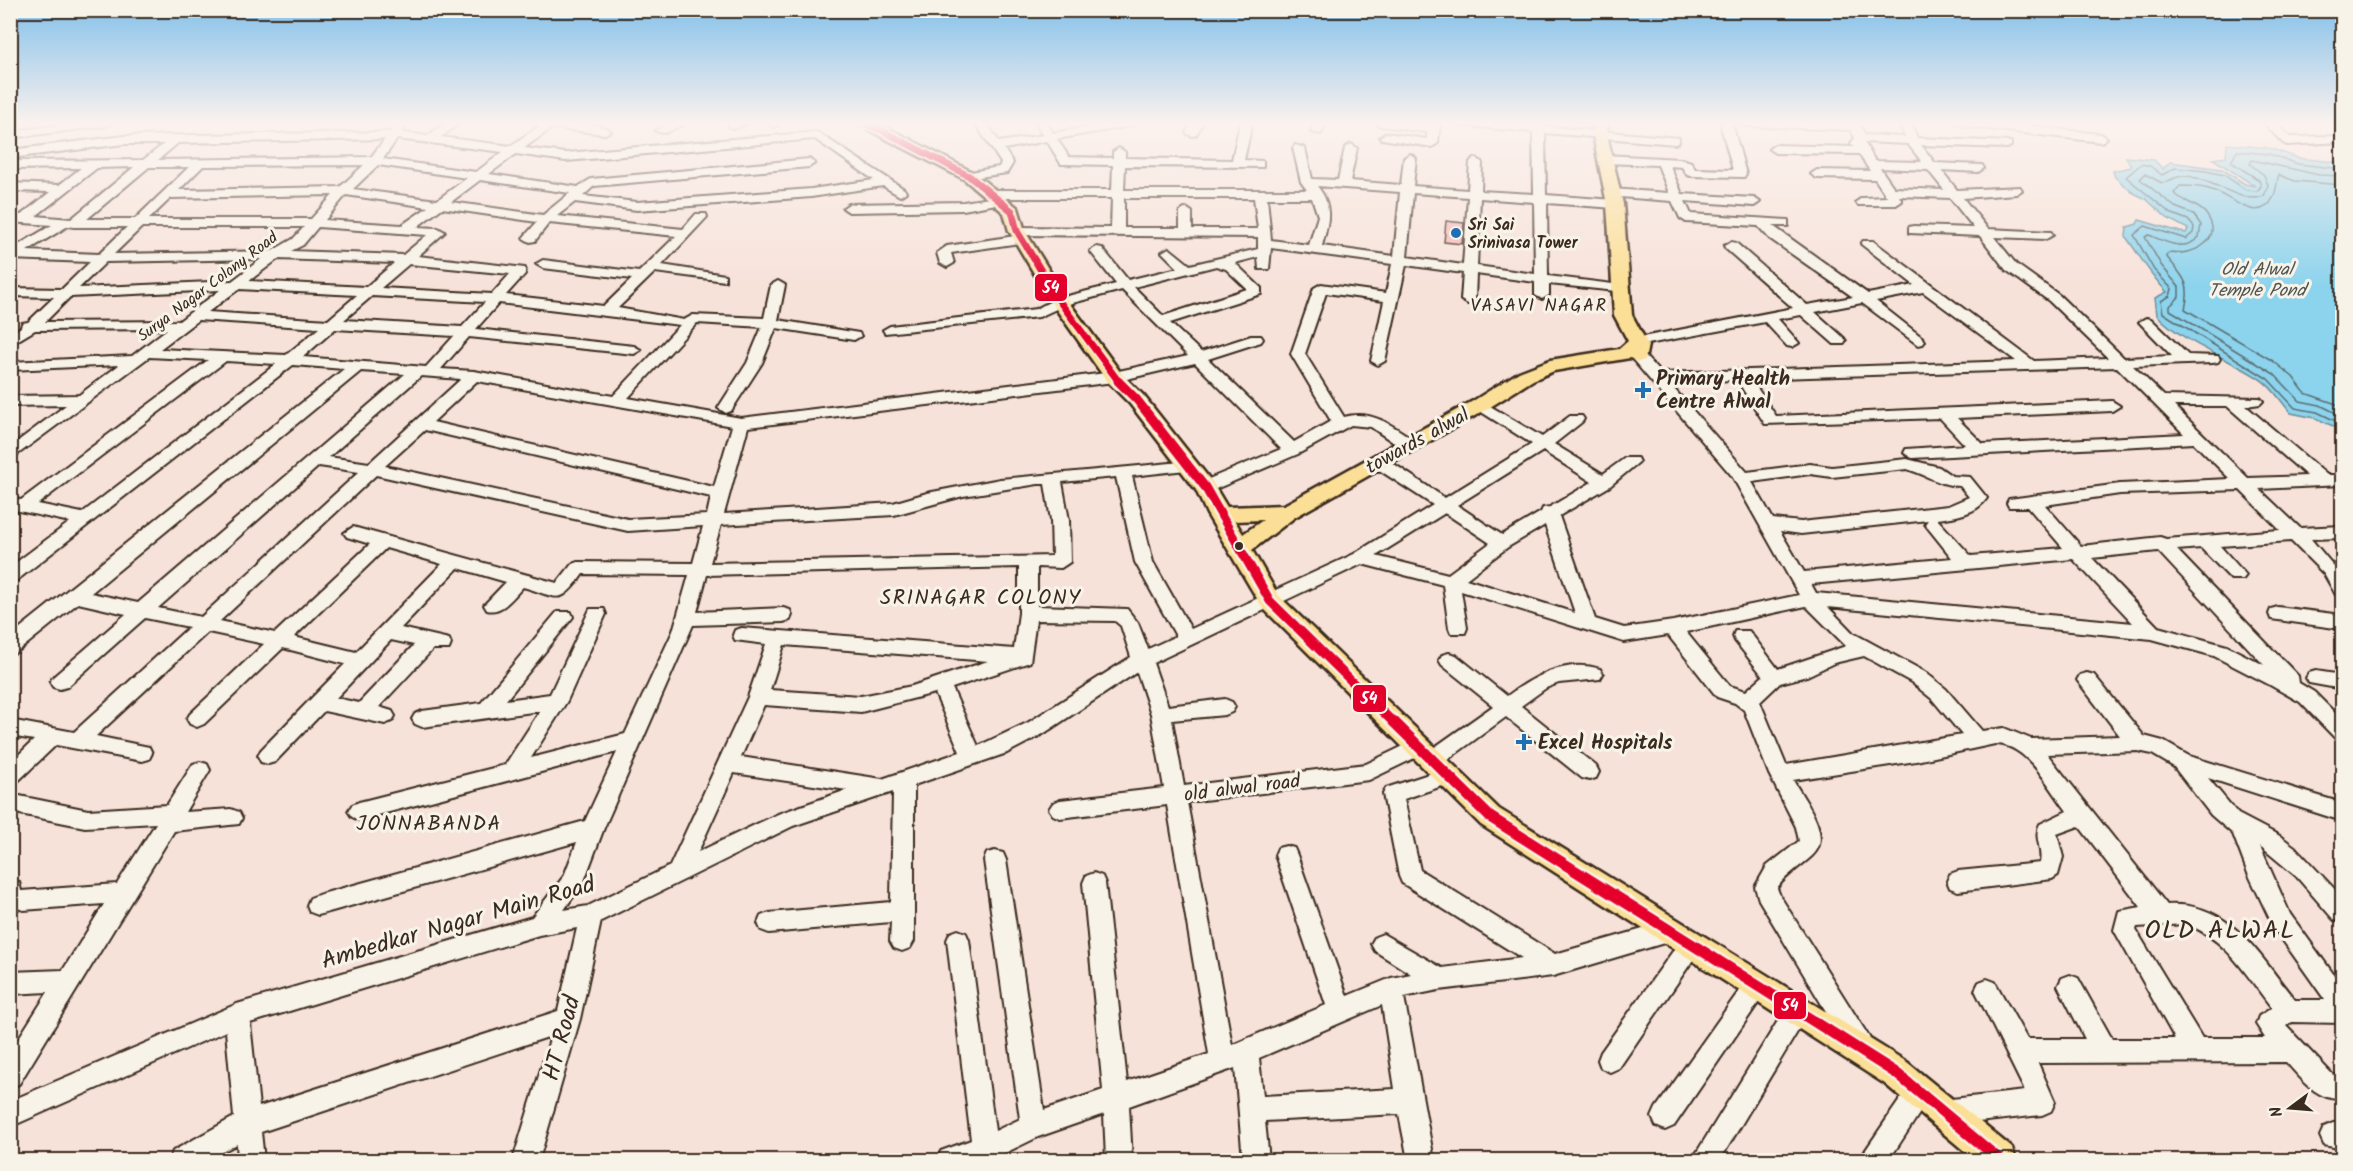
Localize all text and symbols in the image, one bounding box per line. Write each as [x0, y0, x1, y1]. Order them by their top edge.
place label: Sri Sai Srinivasa Tower [1468, 213, 1579, 256]
street label: Surya Nagar Colony Road [132, 225, 284, 349]
marker: Sri Sai Srinivasa Tower [1449, 226, 1463, 240]
water label: Old Alwal Temple Pond [2209, 256, 2309, 306]
line badge: 54 [1034, 273, 1068, 302]
text: 54 [1042, 276, 1060, 301]
district label: VASAVI NAGAR [1471, 292, 1607, 321]
place label: Primary Health Centre Alwal [1656, 364, 1790, 419]
marker: Primary Health Centre Alwal [1634, 381, 1652, 399]
street label: towards alwal [1360, 400, 1476, 484]
unlabelled marker [1233, 540, 1245, 552]
district label: SRINAGAR COLONY [880, 582, 1082, 615]
line badge: 54 [1352, 684, 1387, 713]
text: 54 [1360, 687, 1378, 712]
place label: Excel Hospitals [1538, 728, 1673, 760]
marker: Excel Hospitals [1515, 733, 1533, 751]
street label: old alwal road [1182, 766, 1303, 812]
district label: JONNABANDA [356, 808, 502, 841]
street label: Ambedkar Nagar Main Road [317, 865, 601, 981]
district label: OLD ALWAL [2144, 910, 2296, 952]
street label: HT Road [532, 991, 593, 1085]
line badge: 54 [1773, 991, 1807, 1020]
text: 54 [1781, 994, 1799, 1019]
north arrow [2260, 1078, 2320, 1138]
text: N [2264, 1103, 2290, 1120]

